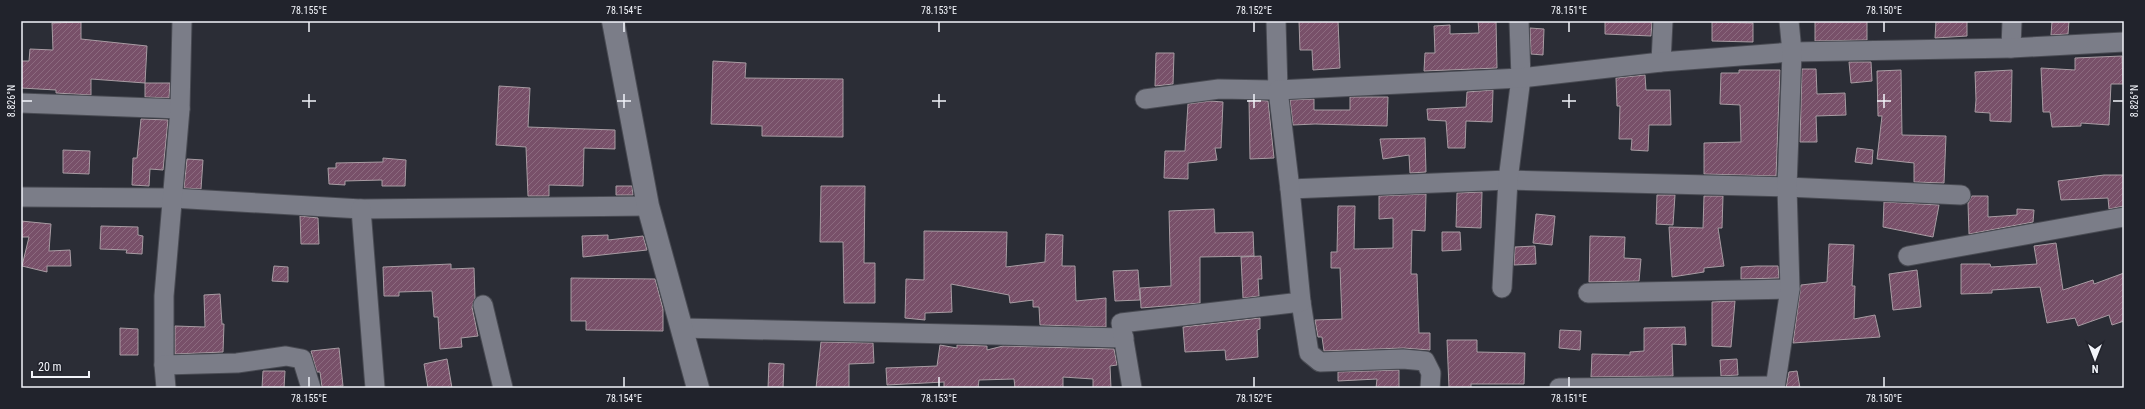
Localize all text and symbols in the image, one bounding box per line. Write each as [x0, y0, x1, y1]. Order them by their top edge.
text: 78.155°E [291, 5, 327, 16]
text: 78.154°E [606, 5, 642, 16]
text: 78.153°E [921, 5, 957, 16]
text: 78.152°E [1236, 5, 1272, 16]
text: 78.151°E [1551, 5, 1587, 16]
text: 78.150°E [1866, 5, 1902, 16]
text: 8.826°N [6, 85, 17, 117]
text: 8.826°N [2129, 85, 2140, 117]
north arrow [2075, 339, 2115, 379]
scale bar [32, 353, 89, 379]
text: 20 m [38, 360, 62, 374]
text: N [2091, 362, 2098, 375]
text: 78.155°E [291, 393, 327, 404]
text: 78.154°E [606, 393, 642, 404]
text: 78.153°E [921, 393, 957, 404]
text: 78.152°E [1236, 393, 1272, 404]
text: 78.151°E [1551, 393, 1587, 404]
text: 78.150°E [1866, 393, 1902, 404]

